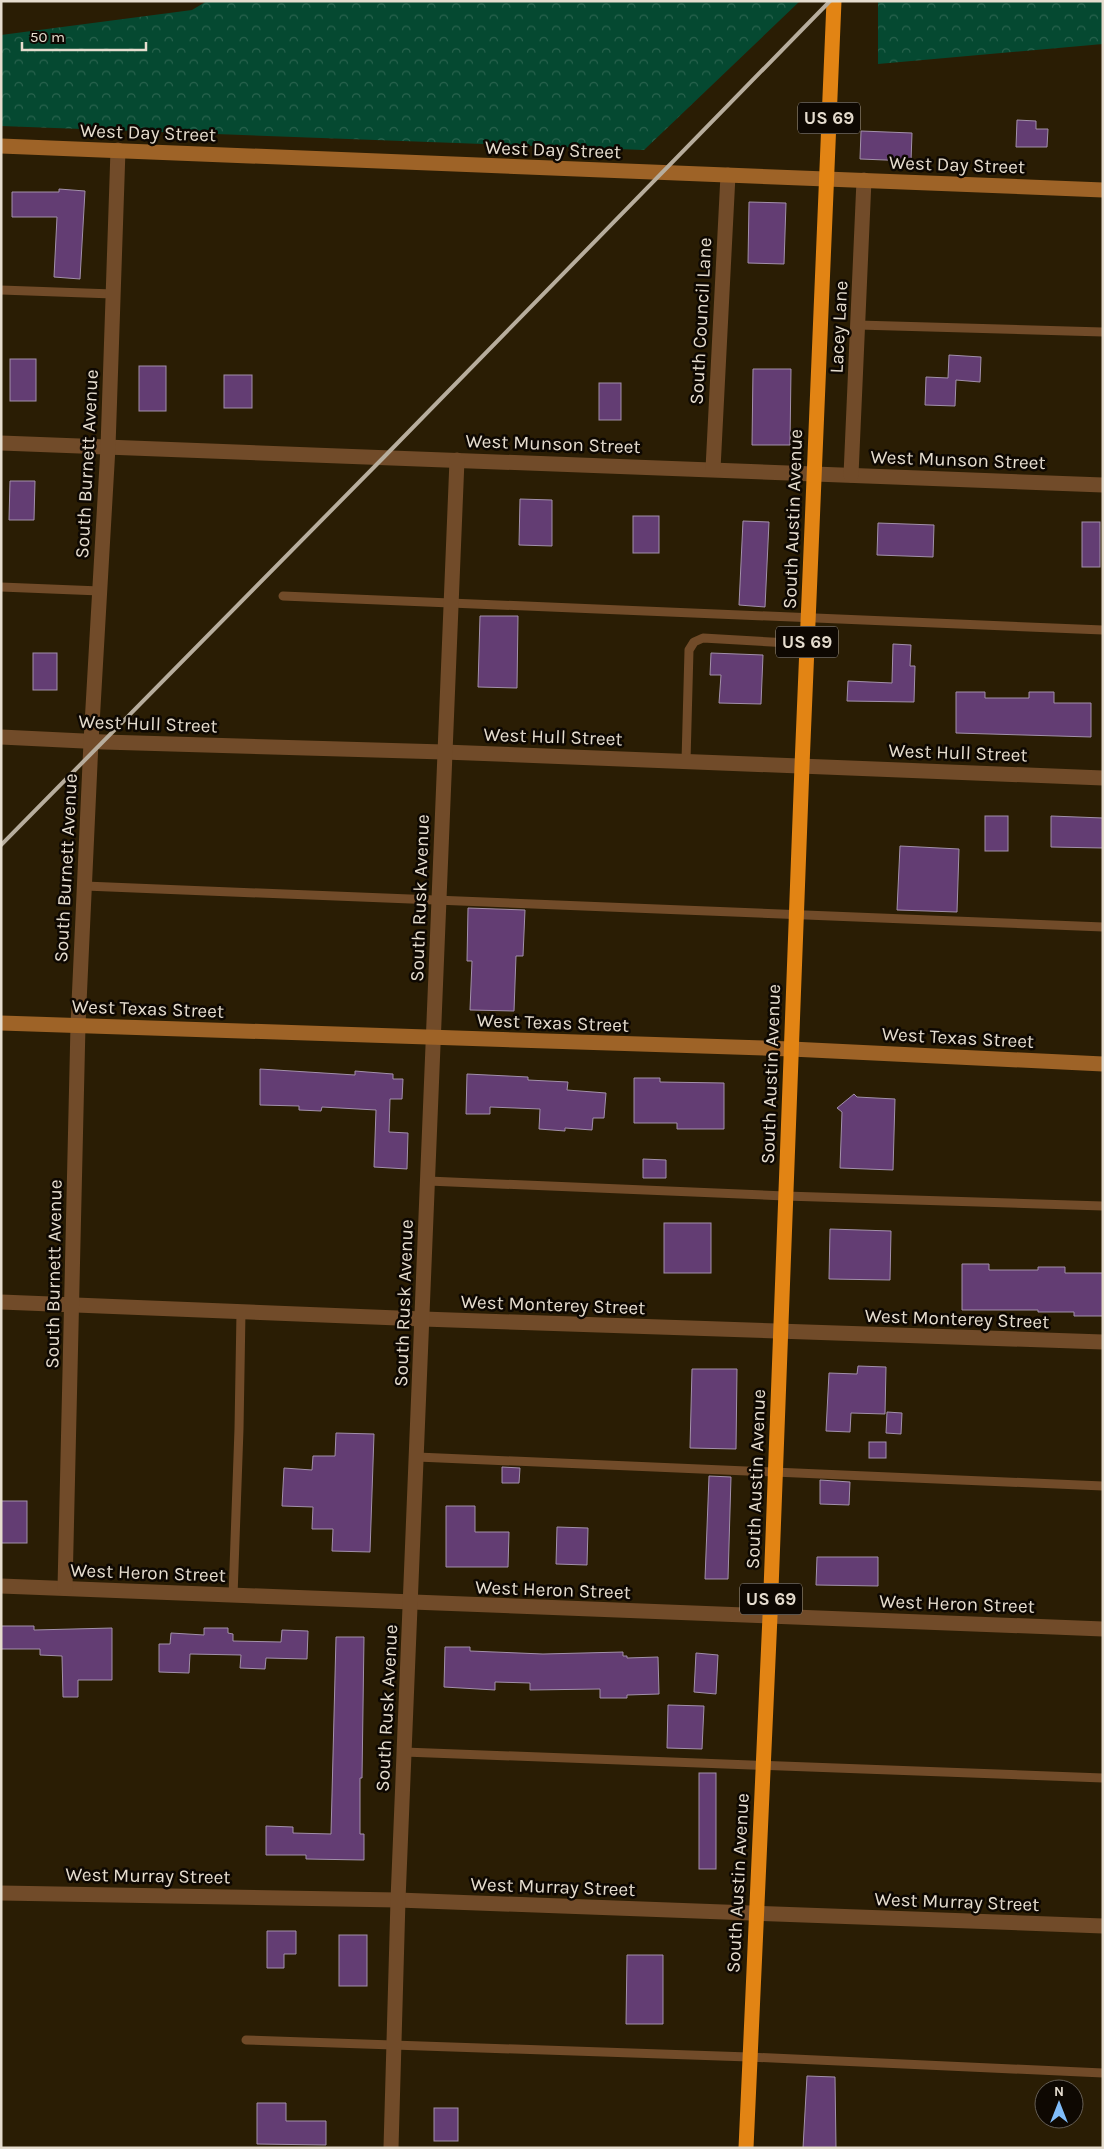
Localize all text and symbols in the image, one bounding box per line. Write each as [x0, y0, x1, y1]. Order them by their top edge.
scale bar [22, 20, 146, 52]
text: 50 m [30, 28, 65, 46]
road number: US 69 [798, 102, 860, 134]
street label: West Day Street [79, 120, 216, 146]
street label: West Day Street [484, 137, 621, 163]
street label: West Day Street [888, 152, 1025, 178]
street label: South Council Lane [686, 237, 716, 405]
street label: Lacey Lane [826, 280, 852, 374]
street label: South Burnett Avenue [71, 369, 103, 559]
street label: South Austin Avenue [779, 429, 807, 609]
street label: West Munson Street [465, 430, 641, 458]
street label: West Munson Street [870, 446, 1046, 474]
road number: US 69 [776, 626, 838, 658]
street label: West Hull Street [78, 711, 218, 737]
street label: West Hull Street [483, 724, 623, 750]
street label: West Hull Street [888, 740, 1028, 766]
street label: South Burnett Avenue [50, 773, 82, 963]
street label: South Rusk Avenue [406, 814, 434, 982]
street label: South Austin Avenue [757, 984, 785, 1164]
street label: West Texas Street [71, 995, 225, 1023]
street label: West Texas Street [476, 1009, 630, 1037]
street label: West Texas Street [881, 1023, 1035, 1053]
street label: South Burnett Avenue [41, 1179, 67, 1369]
street label: South Rusk Avenue [390, 1219, 418, 1387]
street label: West Monterey Street [460, 1291, 646, 1319]
street label: West Monterey Street [864, 1305, 1050, 1333]
street label: South Austin Avenue [742, 1389, 770, 1569]
street label: West Heron Street [70, 1559, 226, 1587]
street label: West Heron Street [475, 1576, 631, 1604]
road number: US 69 [740, 1584, 802, 1615]
street label: West Heron Street [879, 1590, 1035, 1618]
street label: South Rusk Avenue [372, 1624, 402, 1792]
street label: South Austin Avenue [722, 1792, 754, 1974]
street label: West Murray Street [65, 1864, 231, 1888]
street label: West Murray Street [470, 1873, 636, 1901]
street label: West Murray Street [874, 1888, 1040, 1916]
north arrow [1034, 2079, 1084, 2129]
text: N [1054, 2083, 1064, 2100]

